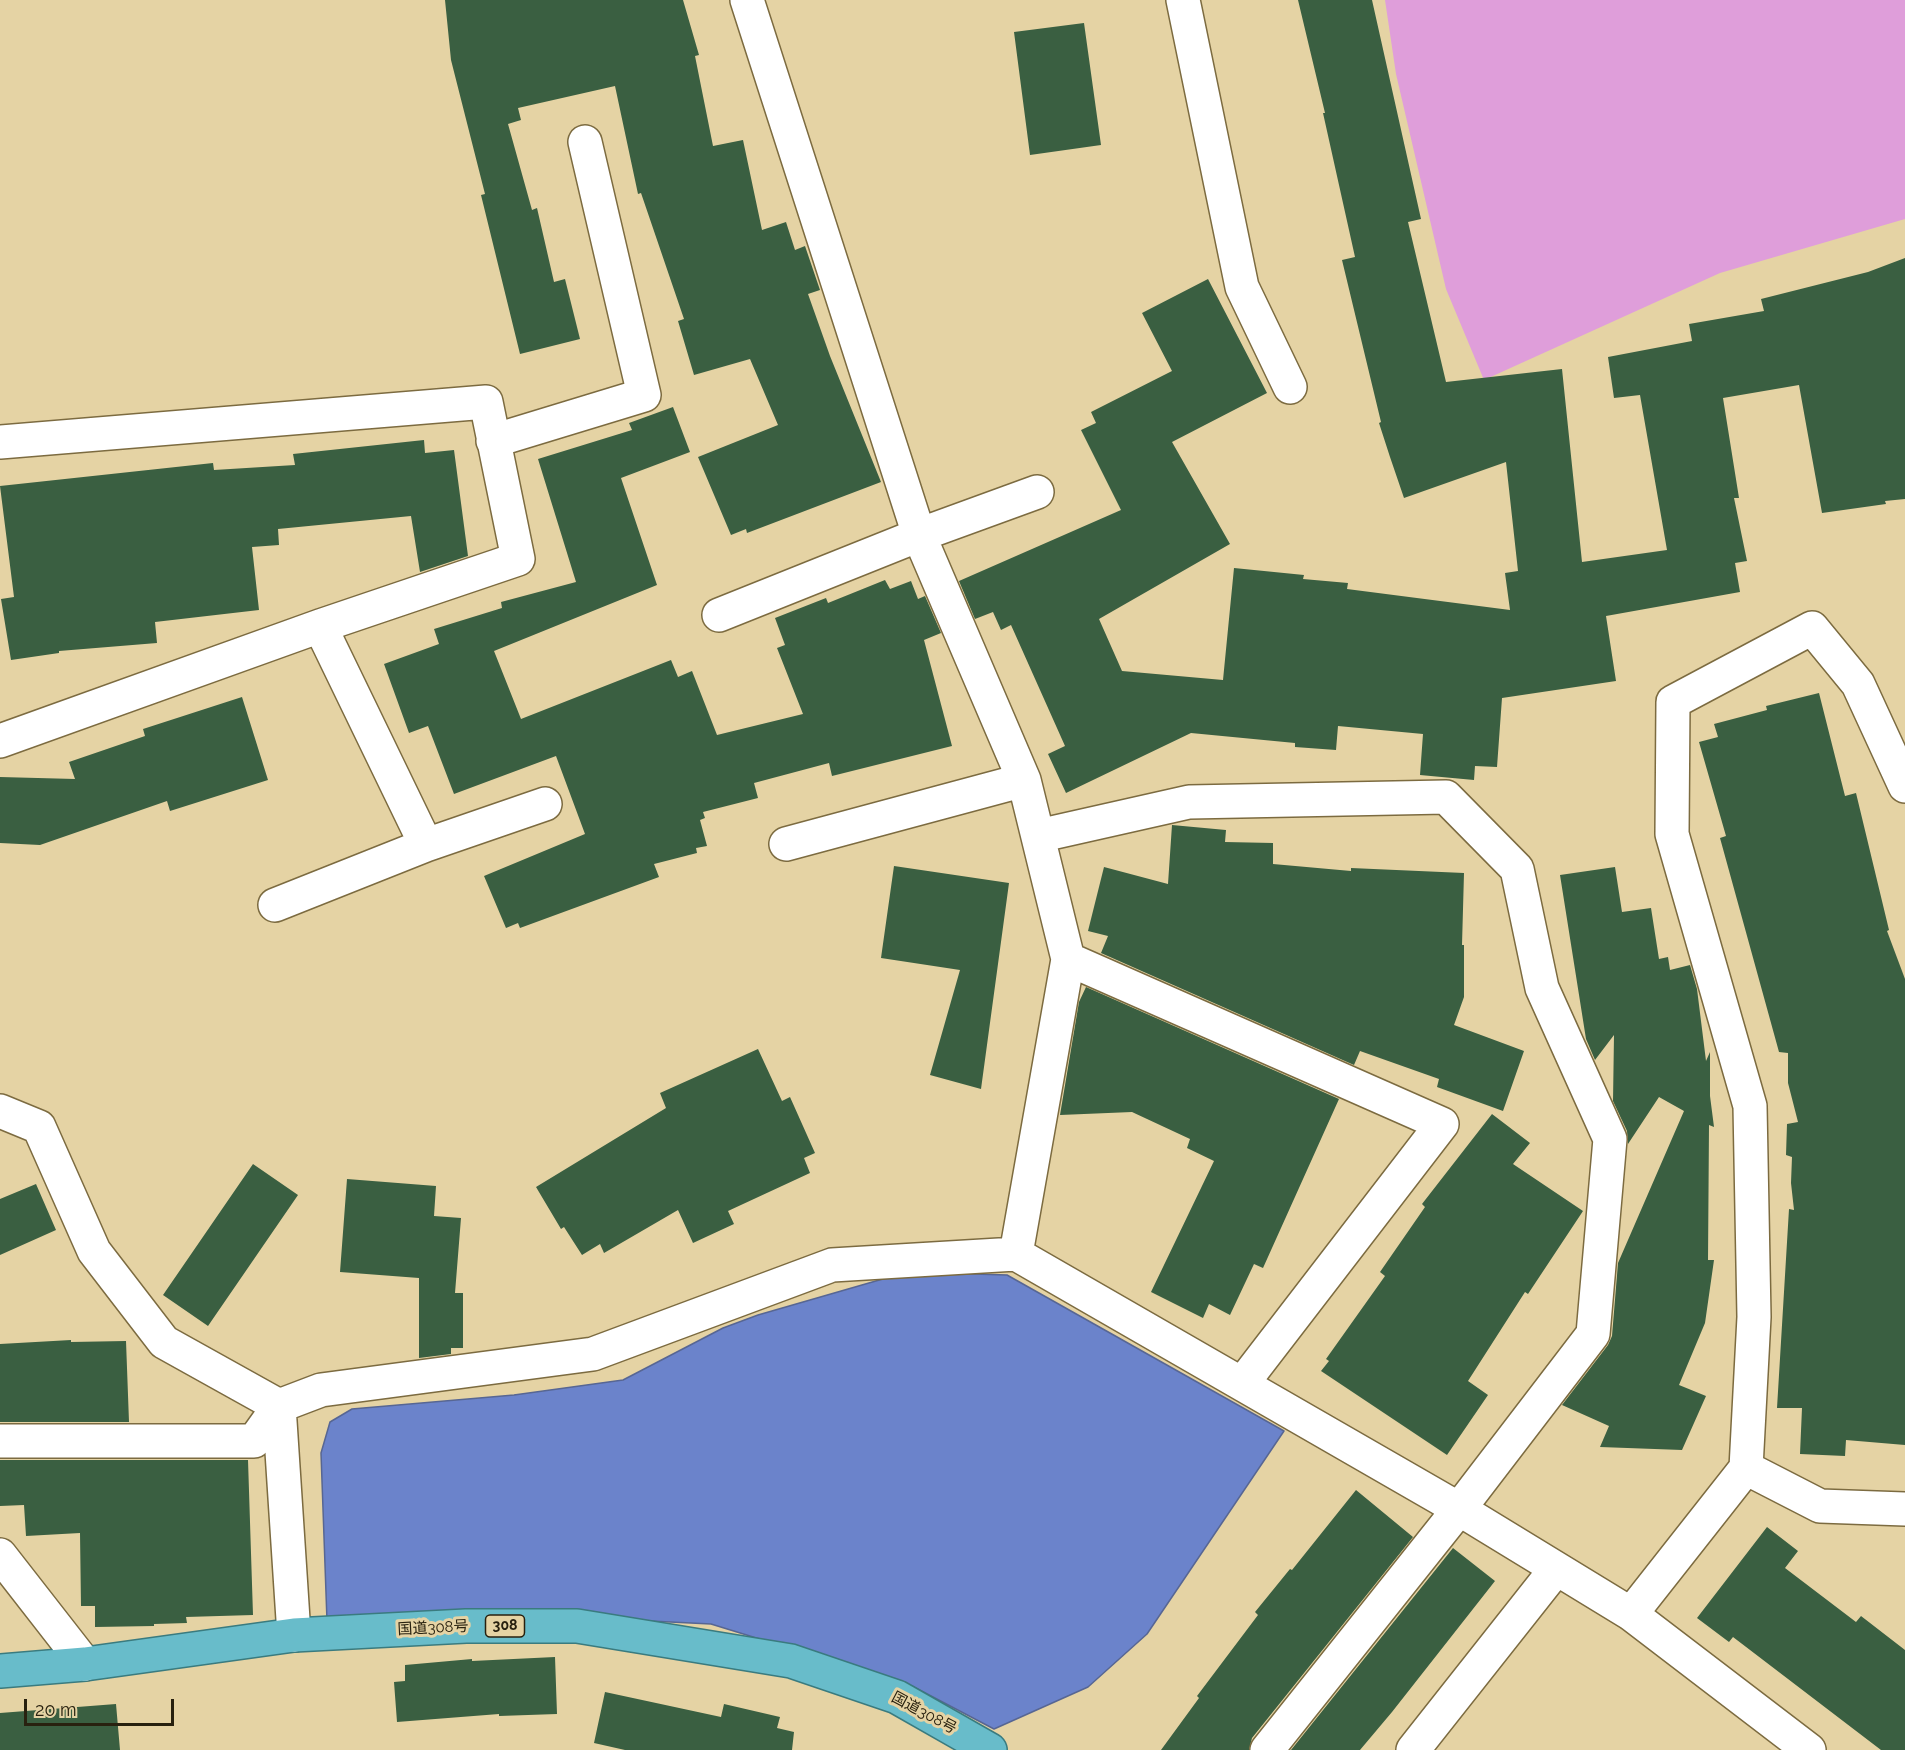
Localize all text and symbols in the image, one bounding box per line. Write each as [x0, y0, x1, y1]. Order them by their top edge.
road number: 308 [486, 1615, 524, 1637]
street label: 国道308号 [397, 1617, 469, 1639]
scale bar [27, 1687, 177, 1725]
street label: 国道308号 [888, 1688, 960, 1738]
text: 20 m [35, 1699, 77, 1720]

